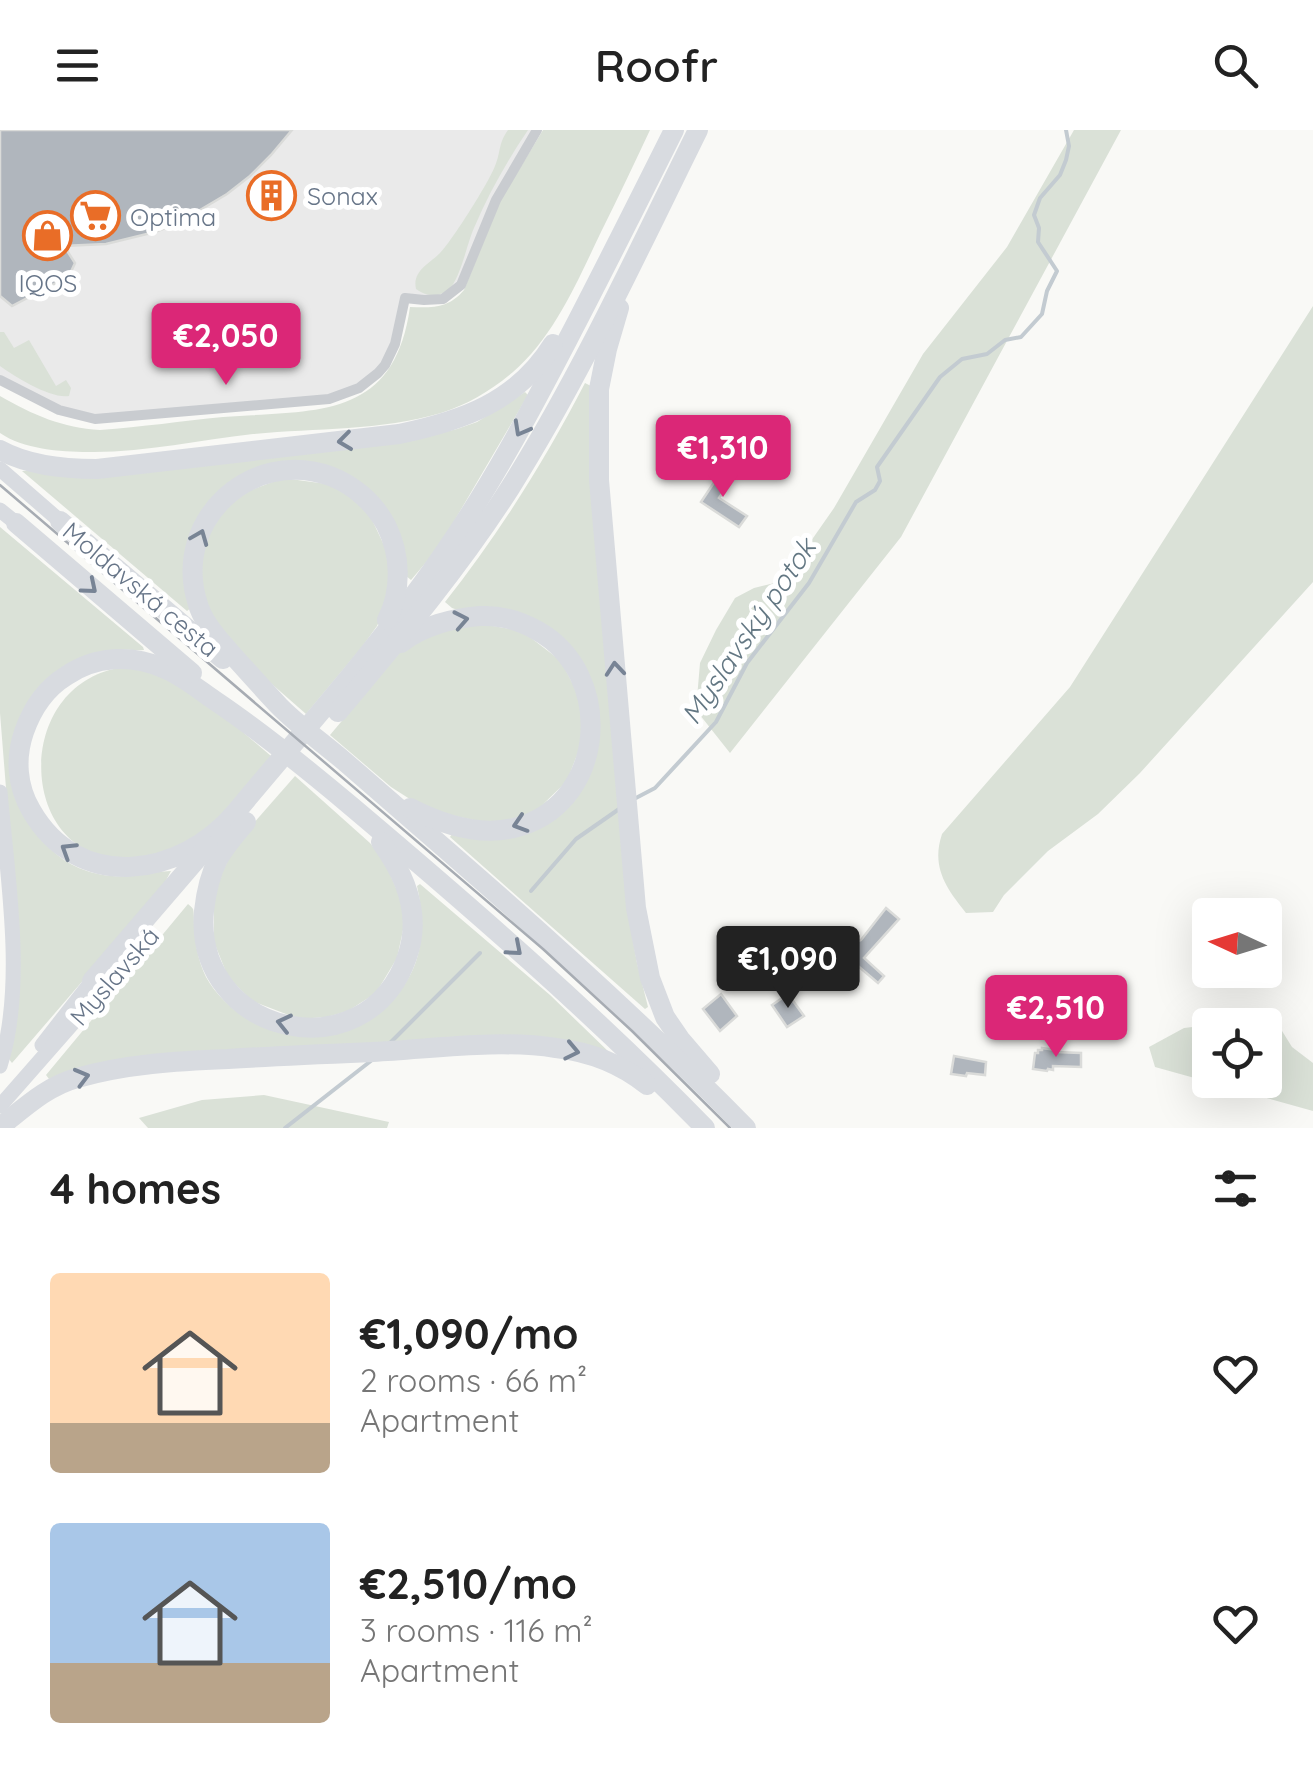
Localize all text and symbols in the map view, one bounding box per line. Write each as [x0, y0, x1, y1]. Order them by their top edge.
text: Roofr [595, 37, 718, 93]
icon: menu [50, 38, 105, 93]
icon: search [1208, 38, 1263, 93]
building icon: Sonax [246, 169, 298, 221]
place label: Sonax [307, 180, 378, 211]
supermarket icon: Optima [69, 190, 121, 242]
place label: Optima [130, 201, 216, 232]
shop icon: IQOS [22, 210, 74, 262]
place label: IQOS [19, 267, 77, 298]
pin: €2,050 [145, 303, 307, 388]
text: €2,050 [174, 315, 278, 355]
pin: €1,310 [642, 415, 804, 500]
one-way arrow [513, 418, 533, 436]
text: €1,310 [678, 427, 768, 467]
one-way arrow [337, 430, 353, 451]
street label: Moldavská cesta [57, 515, 225, 663]
one-way arrow [189, 529, 209, 547]
water label: Myslavský potok [673, 529, 825, 731]
one-way arrow [79, 575, 97, 593]
one-way arrow [452, 610, 469, 631]
one-way arrow [604, 661, 626, 677]
one-way arrow [513, 812, 530, 833]
one-way arrow [61, 843, 79, 862]
north arrow [1192, 898, 1282, 988]
map controls [1192, 898, 1282, 1098]
street label: Myslavská [63, 920, 165, 1032]
pin: €1,090 [707, 926, 869, 1011]
one-way arrow [504, 937, 522, 955]
text: €1,090 [739, 938, 837, 978]
pin: €2,510 [975, 975, 1137, 1060]
text: €2,510 [1007, 987, 1105, 1027]
button: locate [1192, 1008, 1282, 1098]
one-way arrow [276, 1014, 293, 1035]
one-way arrow [563, 1039, 580, 1060]
one-way arrow [73, 1067, 90, 1088]
icon: filters [1208, 1161, 1263, 1216]
text: 4 homes [50, 1162, 221, 1215]
text: €1,090/mo [360, 1307, 578, 1360]
icon: home [130, 1313, 250, 1433]
icon: heart [1208, 1346, 1263, 1401]
text: 2 rooms · 66 m² [360, 1360, 587, 1400]
text: Apartment [360, 1400, 519, 1440]
text: €2,510/mo [360, 1557, 577, 1610]
icon: home [130, 1563, 250, 1683]
icon: heart [1208, 1596, 1263, 1651]
text: 3 rooms · 116 m² [360, 1610, 593, 1650]
text: Apartment [360, 1650, 519, 1690]

